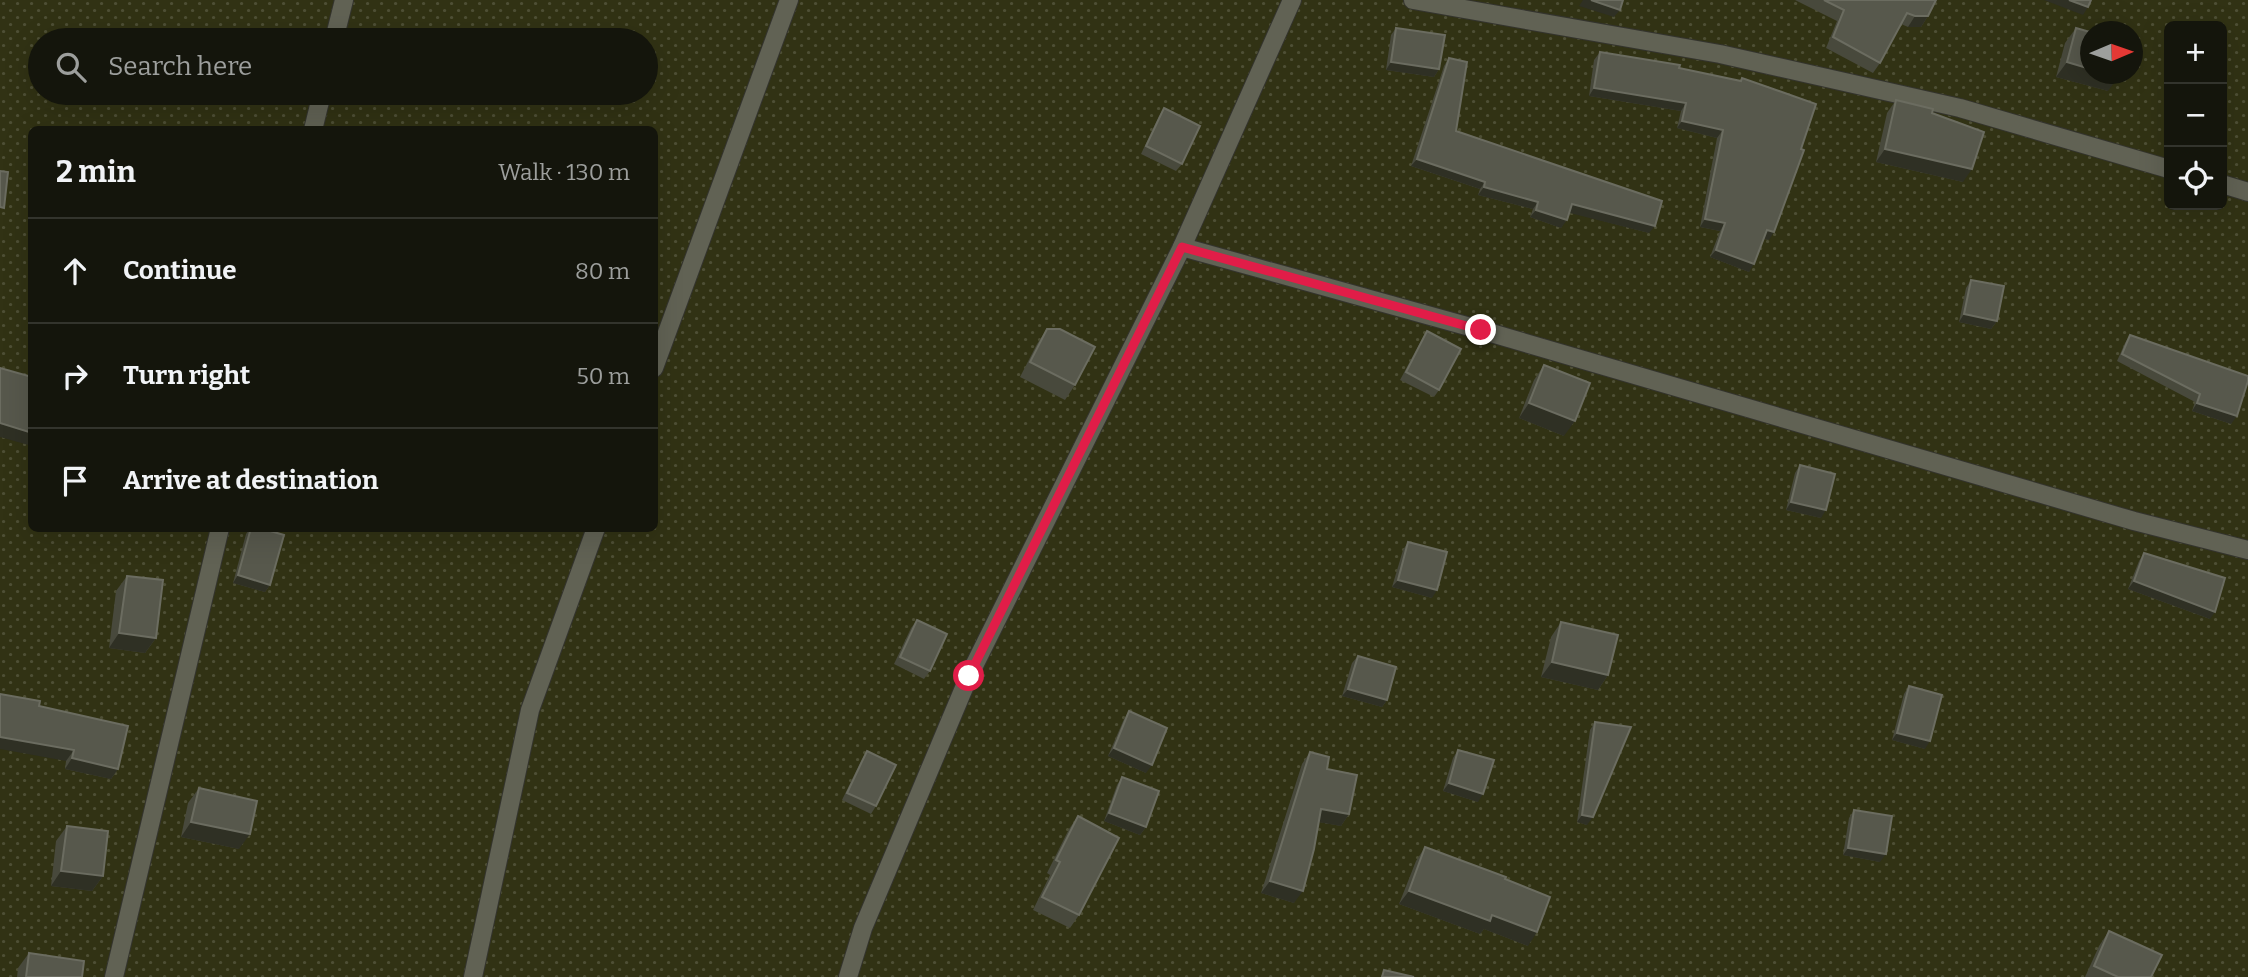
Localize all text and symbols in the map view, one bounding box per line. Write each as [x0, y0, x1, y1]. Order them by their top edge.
north arrow [2080, 21, 2143, 84]
map controls [2164, 21, 2227, 210]
button: + [2164, 21, 2227, 84]
search box [28, 28, 658, 105]
icon: search [52, 48, 90, 86]
text: Search here [108, 51, 252, 82]
button: − [2164, 84, 2227, 147]
button: locate [2164, 147, 2227, 210]
text: 2 min [56, 154, 136, 190]
text: Walk · 130 m [498, 158, 630, 186]
icon: ahead [56, 252, 94, 290]
text: Continue [123, 255, 237, 286]
text: 80 m [575, 257, 630, 285]
route end [1465, 314, 1496, 345]
icon: right [56, 357, 94, 395]
text: Turn right [123, 360, 250, 391]
text: 50 m [576, 362, 630, 390]
icon: arrive [56, 462, 94, 500]
text: Arrive at destination [123, 465, 378, 496]
route start [953, 660, 984, 691]

